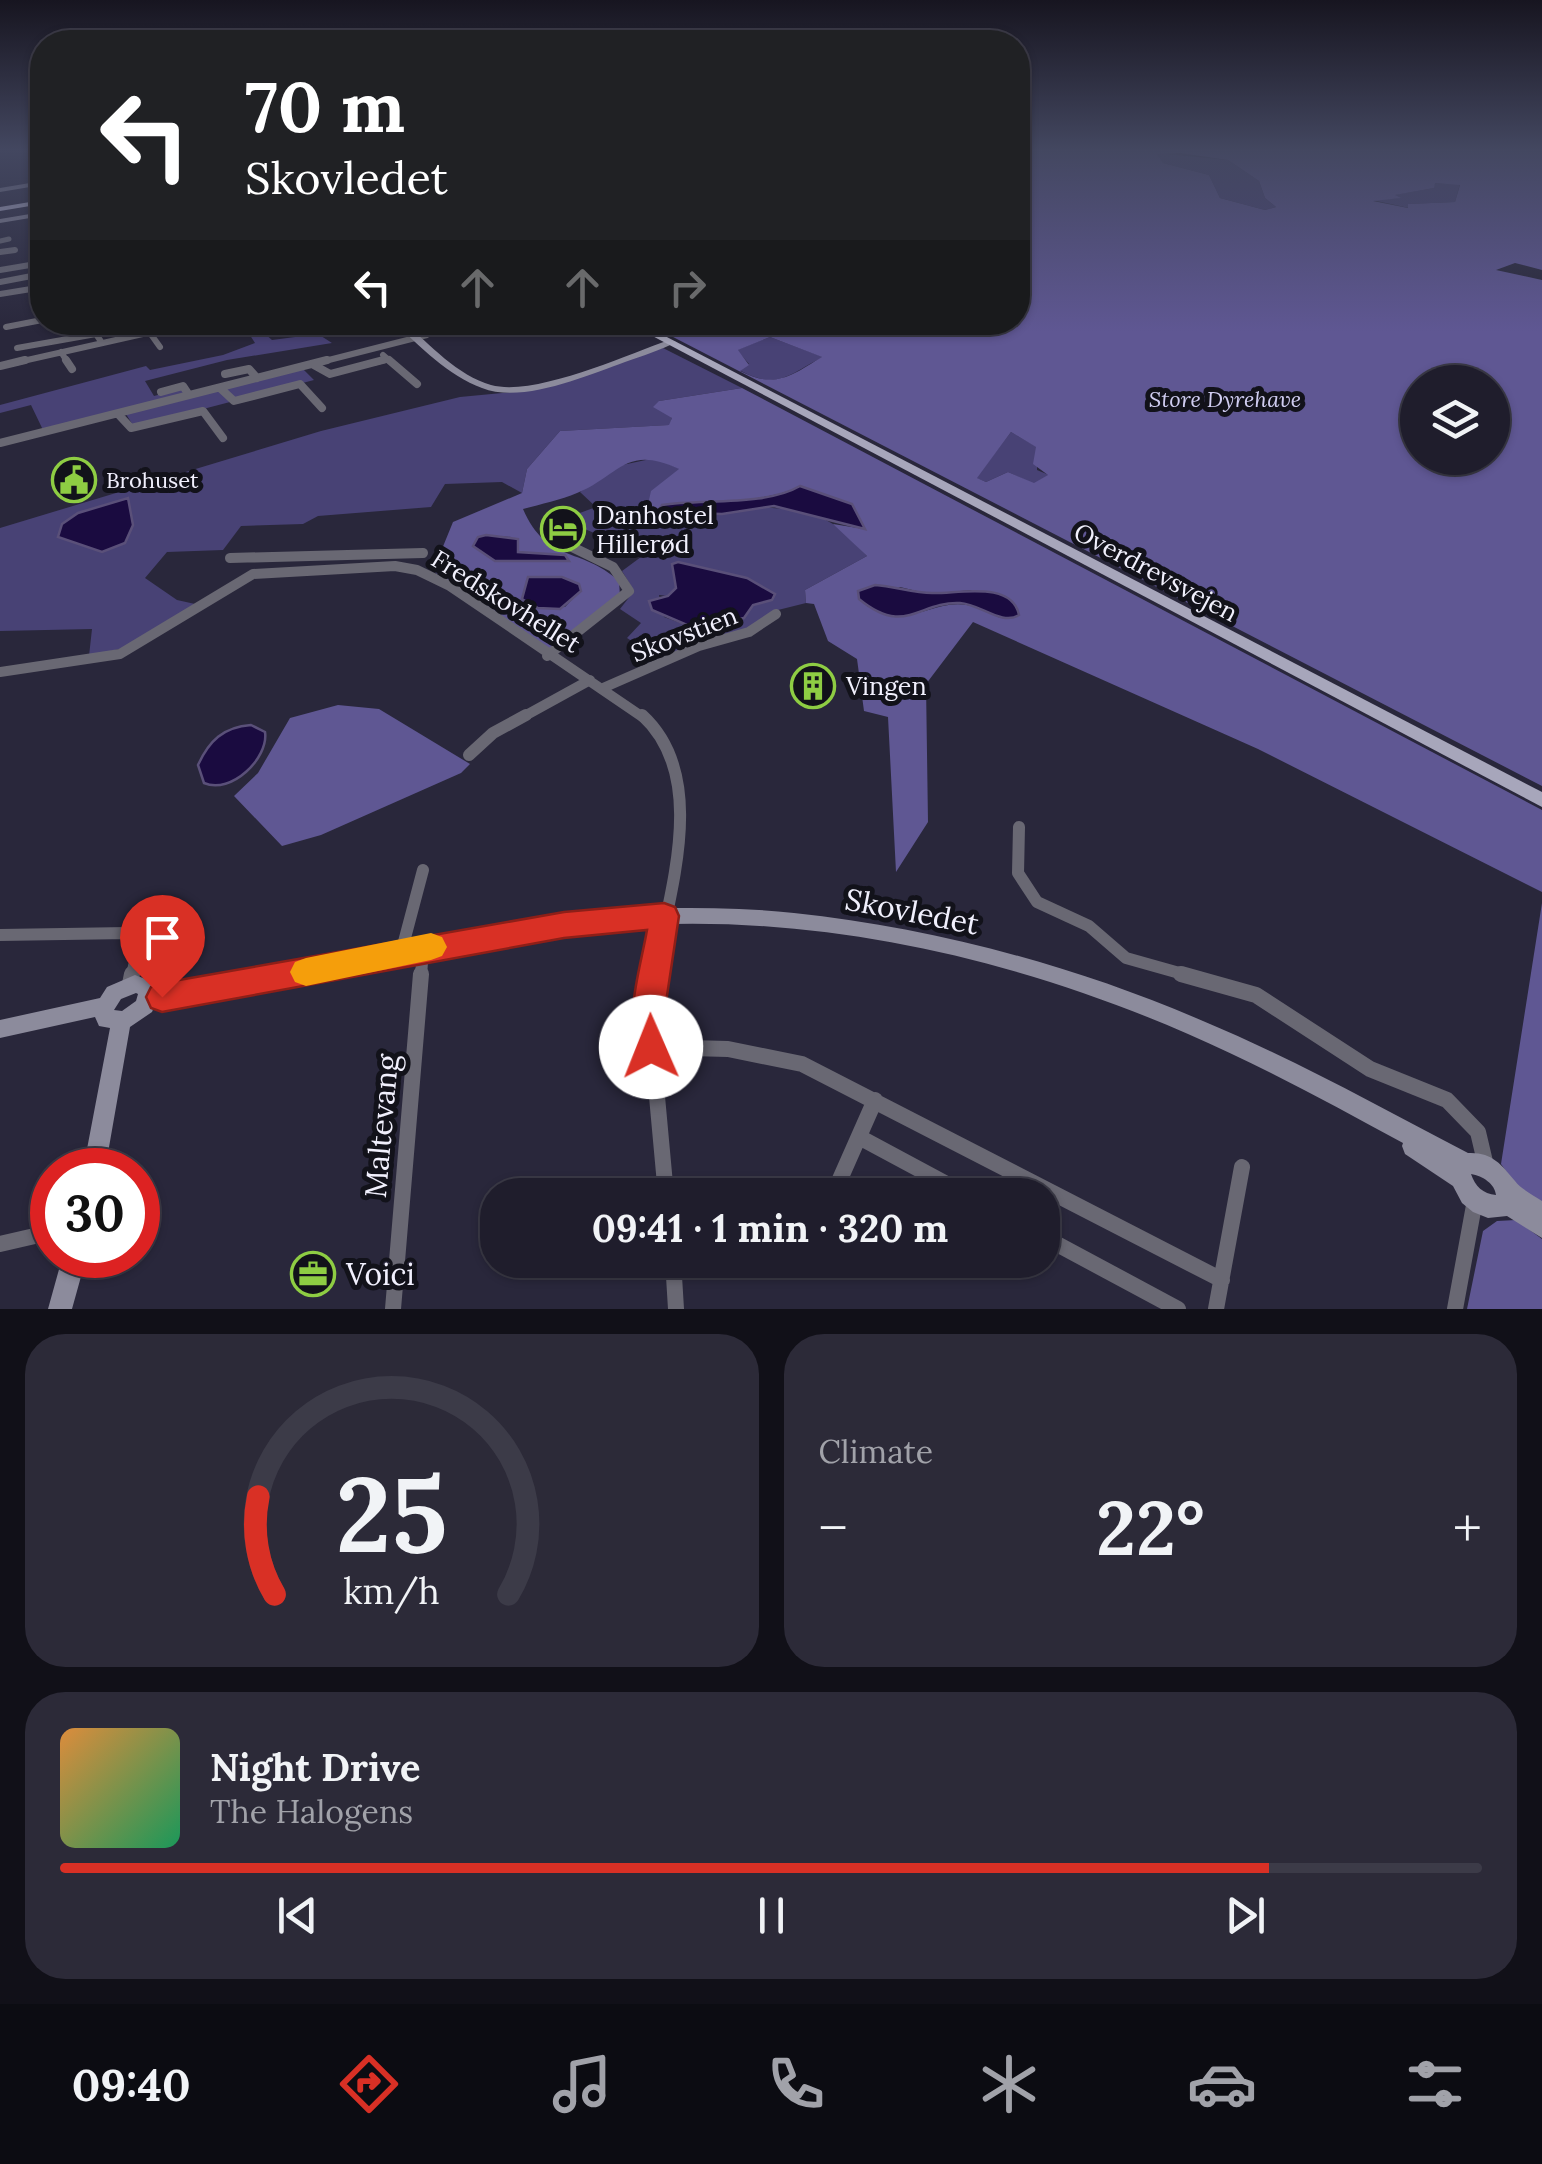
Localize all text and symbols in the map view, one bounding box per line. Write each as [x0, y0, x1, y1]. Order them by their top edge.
text: 70 m [245, 62, 405, 151]
icon: left [80, 70, 210, 200]
text: Skovledet [245, 149, 448, 206]
icon: left [345, 260, 400, 315]
icon: ahead [450, 260, 505, 315]
icon: ahead [555, 260, 610, 315]
icon: right [660, 260, 715, 315]
map controls [1400, 365, 1510, 475]
button: layers [1400, 365, 1510, 475]
park label: Store Dyrehave [1149, 385, 1301, 413]
public building icon: Brohuset [51, 457, 97, 503]
place label: Brohuset [106, 466, 199, 494]
place label: Danhostel Hillerød [596, 499, 714, 560]
hotel icon: Danhostel Hillerød [540, 506, 586, 552]
street label: Overdrevsvejen [1069, 515, 1243, 629]
street label: Fredskovhellet [426, 542, 587, 660]
street label: Skovstien [626, 599, 742, 669]
building icon: Vingen [790, 663, 836, 709]
place label: Vingen [845, 670, 927, 702]
street label: Skovledet [842, 879, 982, 943]
pin [120, 895, 205, 998]
icon: arrive [135, 910, 190, 965]
position arrow [599, 995, 703, 1099]
street label: Maltevang [356, 1051, 407, 1199]
speed limit sign: 30 [30, 1148, 160, 1278]
text: 09:41 · 1 min · 320 m [592, 1204, 948, 1252]
office icon: Voici [290, 1251, 336, 1297]
place label: Voici [345, 1255, 415, 1293]
text: Climate [819, 1431, 933, 1472]
text: 25 [336, 1447, 448, 1580]
text: 22° [1096, 1480, 1205, 1576]
text: − [819, 1493, 848, 1563]
text: + [1453, 1493, 1482, 1563]
text: km/h [343, 1568, 440, 1614]
text: Night Drive [210, 1743, 421, 1791]
text: The Halogens [210, 1791, 413, 1832]
icon: previous [270, 1888, 325, 1943]
icon: pause [744, 1888, 799, 1943]
icon: next [1218, 1888, 1273, 1943]
icon: directions [334, 2049, 404, 2119]
icon: music [547, 2049, 617, 2119]
icon: phone [761, 2049, 831, 2119]
icon: climate [974, 2049, 1044, 2119]
icon: car [1187, 2049, 1257, 2119]
icon: filters [1400, 2049, 1470, 2119]
text: 09:40 [72, 2056, 191, 2113]

